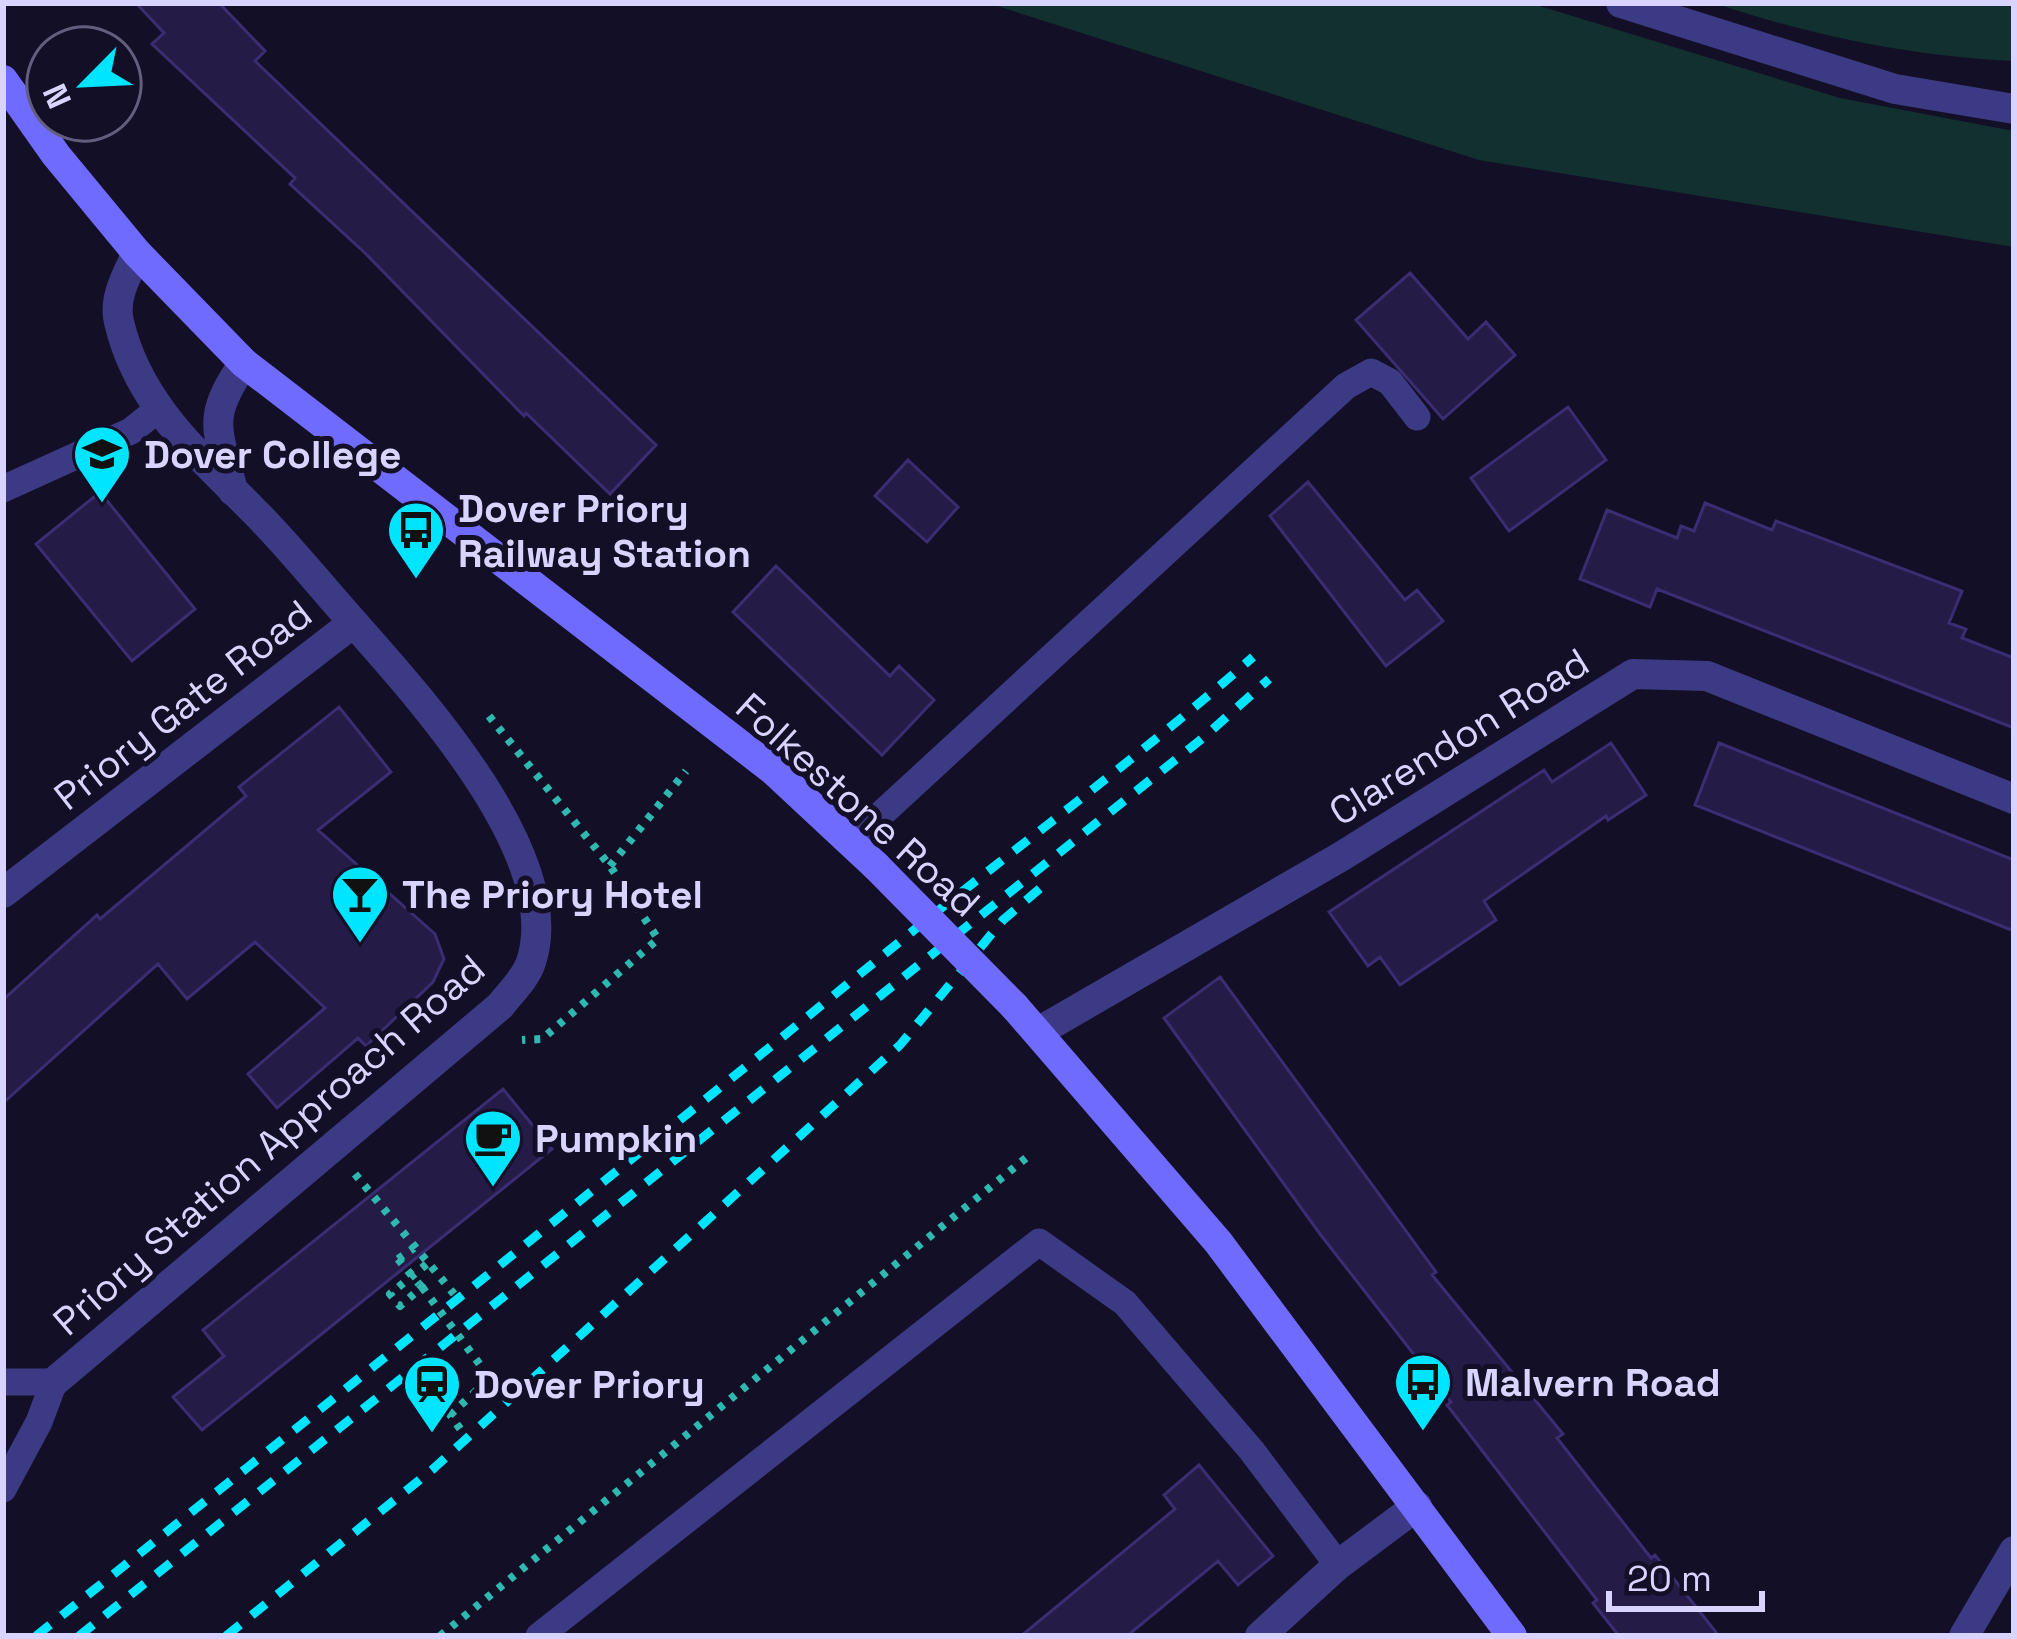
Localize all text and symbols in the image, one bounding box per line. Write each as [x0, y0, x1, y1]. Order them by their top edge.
north arrow [24, 24, 144, 144]
text: N [34, 77, 81, 114]
school or university icon: Dover College [71, 423, 133, 505]
place label: Dover College [144, 430, 402, 479]
place label: Dover Priory Railway Station [458, 484, 751, 578]
bus stop icon: Dover Priory Railway Station [385, 499, 447, 581]
street label: Priory Gate Road [44, 589, 322, 821]
street label: Clarendon Road [1320, 638, 1598, 836]
street label: Folkestone Road [726, 683, 990, 927]
bar icon: The Priory Hotel [329, 863, 391, 945]
place label: The Priory Hotel [402, 870, 703, 919]
street label: Priory Station Approach Road [43, 944, 495, 1346]
cafe icon: Pumpkin [462, 1107, 524, 1189]
place label: Pumpkin [535, 1114, 697, 1163]
bus stop icon: Malvern Road [1392, 1351, 1454, 1433]
station icon: Dover Priory [401, 1353, 463, 1435]
place label: Malvern Road [1465, 1358, 1721, 1407]
place label: Dover Priory [474, 1360, 705, 1409]
scale bar [1609, 1537, 1762, 1611]
text: 20 m [1627, 1556, 1712, 1602]

